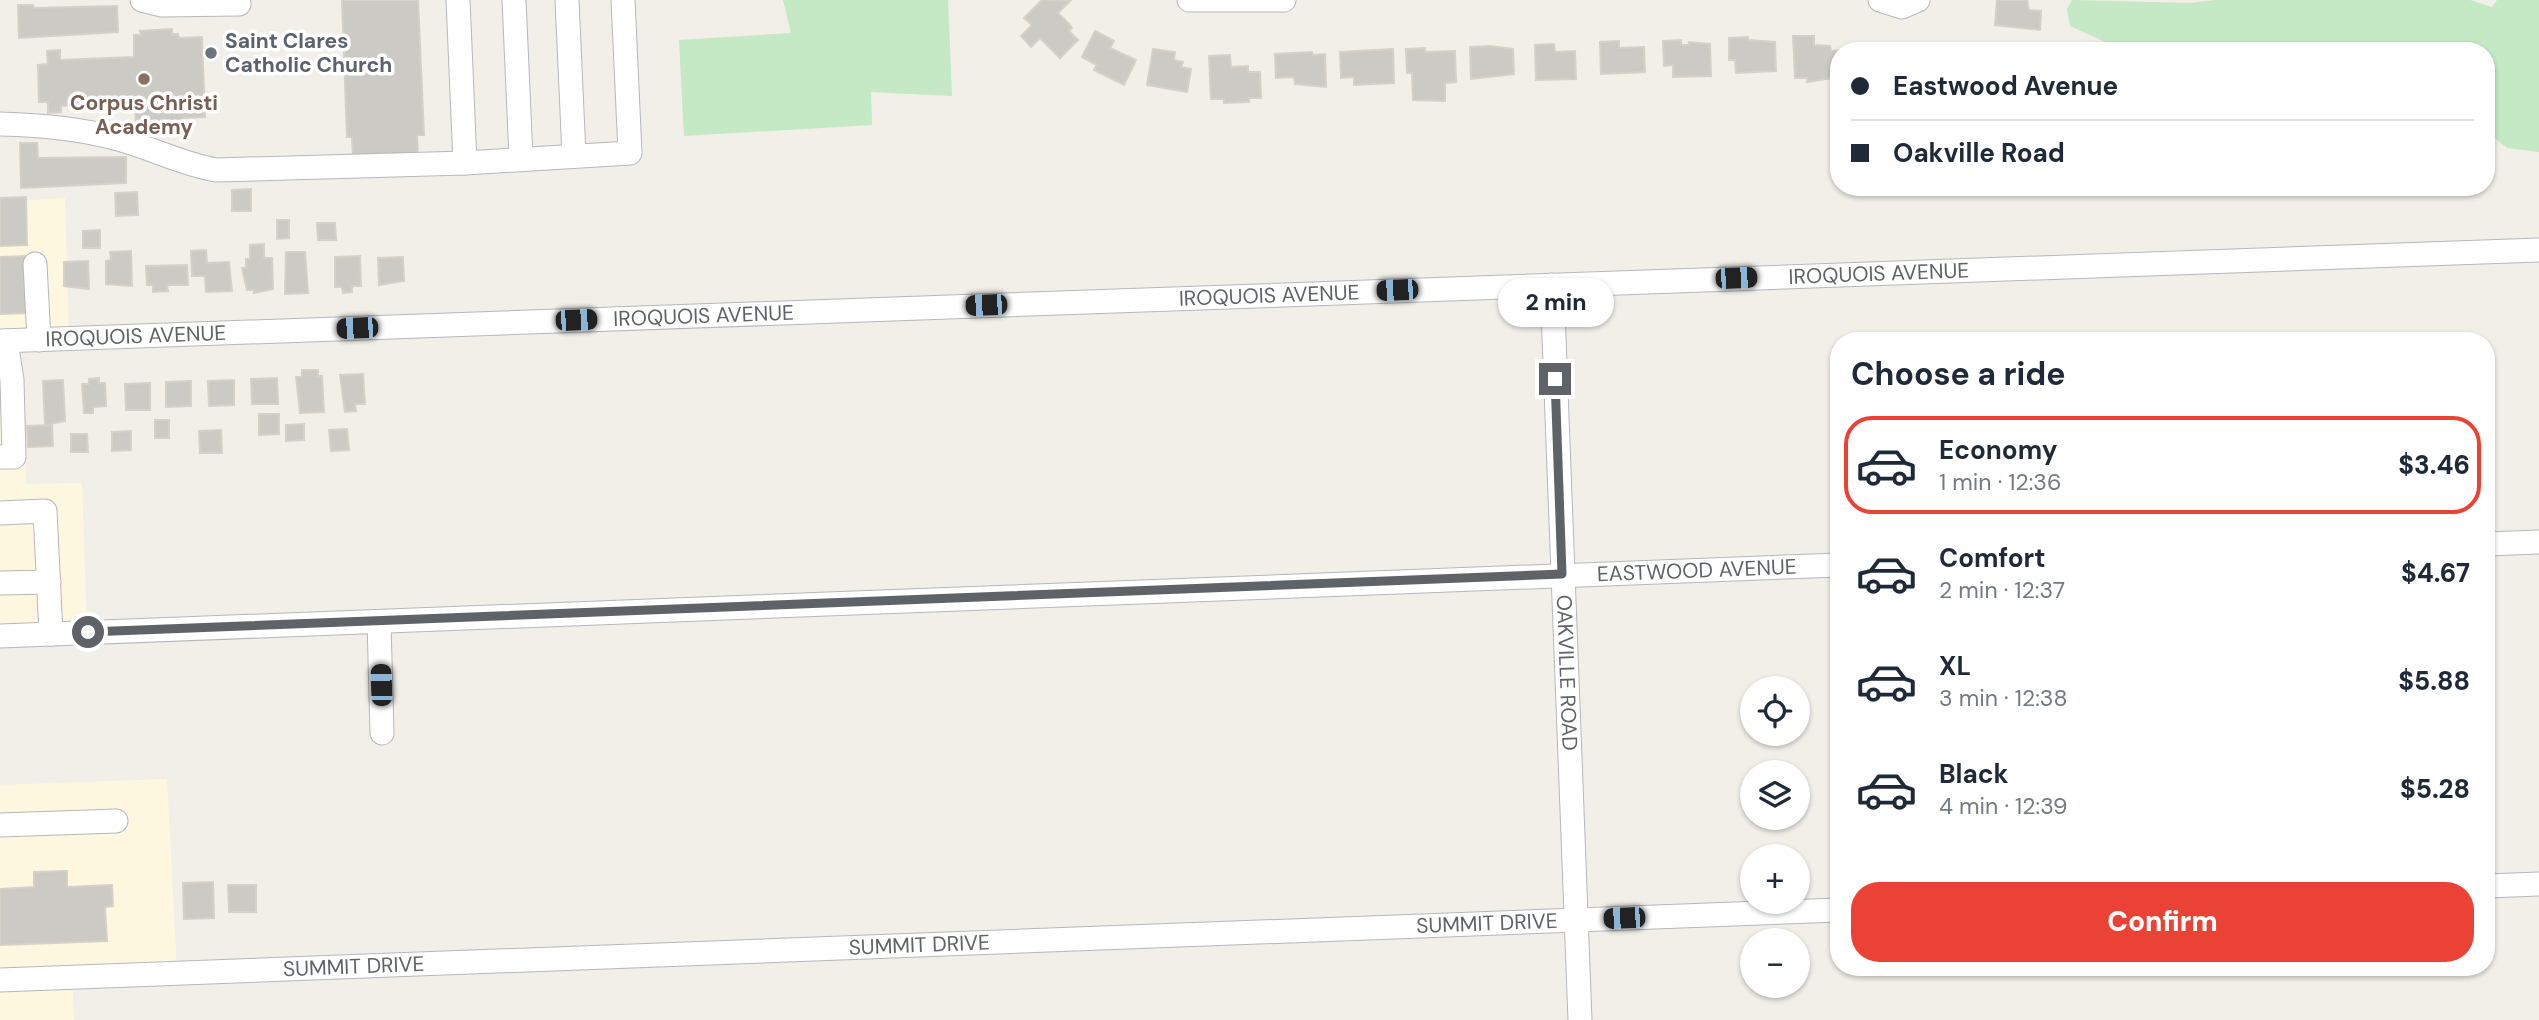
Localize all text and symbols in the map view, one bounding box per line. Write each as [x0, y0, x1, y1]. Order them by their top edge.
place label: Saint Clares Catholic Church [225, 27, 392, 79]
marker: Saint Clares Catholic Church [203, 45, 219, 61]
text: Eastwood Avenue [1893, 69, 2118, 103]
marker: Corpus Christi Academy [136, 71, 152, 87]
place label: Corpus Christi Academy [70, 89, 218, 141]
text: Oakville Road [1893, 136, 2065, 170]
street label: IROQUOIS AVENUE [1788, 256, 1970, 291]
car [1715, 267, 1758, 289]
street label: IROQUOIS AVENUE [1178, 278, 1360, 313]
callout: 2 min [1497, 278, 1613, 326]
car [1376, 279, 1419, 301]
text: 2 min [1525, 287, 1587, 317]
car [965, 294, 1008, 316]
street label: IROQUOIS AVENUE [613, 299, 794, 333]
car [555, 309, 598, 331]
car [336, 317, 379, 339]
street label: IROQUOIS AVENUE [45, 319, 227, 353]
text: Choose a ride [1851, 353, 2066, 395]
route end [1539, 363, 1571, 395]
text: Economy [1939, 433, 2057, 467]
icon: car [1855, 434, 1918, 497]
text: $3.46 [2398, 448, 2470, 482]
text: 1 min · 12:36 [1939, 467, 2061, 497]
text: Comfort [1939, 541, 2045, 575]
icon: car [1855, 542, 1918, 605]
street label: EASTWOOD AVENUE [1596, 553, 1797, 588]
text: $4.67 [2401, 556, 2470, 590]
text: 2 min · 12:37 [1939, 575, 2065, 605]
street label: OAKVILLE ROAD [1550, 594, 1584, 751]
route start [72, 616, 104, 648]
text: XL [1939, 649, 1971, 683]
icon: car [1855, 650, 1918, 713]
car [370, 664, 393, 706]
text: $5.88 [2398, 664, 2470, 698]
map controls [1740, 676, 1810, 998]
button: locate [1740, 676, 1810, 746]
text: 3 min · 12:38 [1939, 683, 2067, 713]
text: Black [1939, 757, 2009, 791]
icon: car [1855, 758, 1918, 821]
button: layers [1740, 760, 1810, 830]
text: $5.28 [2400, 772, 2470, 806]
text: 4 min · 12:39 [1939, 791, 2068, 821]
button: + [1740, 844, 1810, 914]
button: Confirm [1851, 882, 2474, 962]
street label: SUMMIT DRIVE [1416, 907, 1558, 940]
car [1603, 907, 1646, 929]
street label: SUMMIT DRIVE [848, 928, 991, 962]
button: − [1740, 928, 1810, 998]
street label: SUMMIT DRIVE [283, 950, 425, 983]

